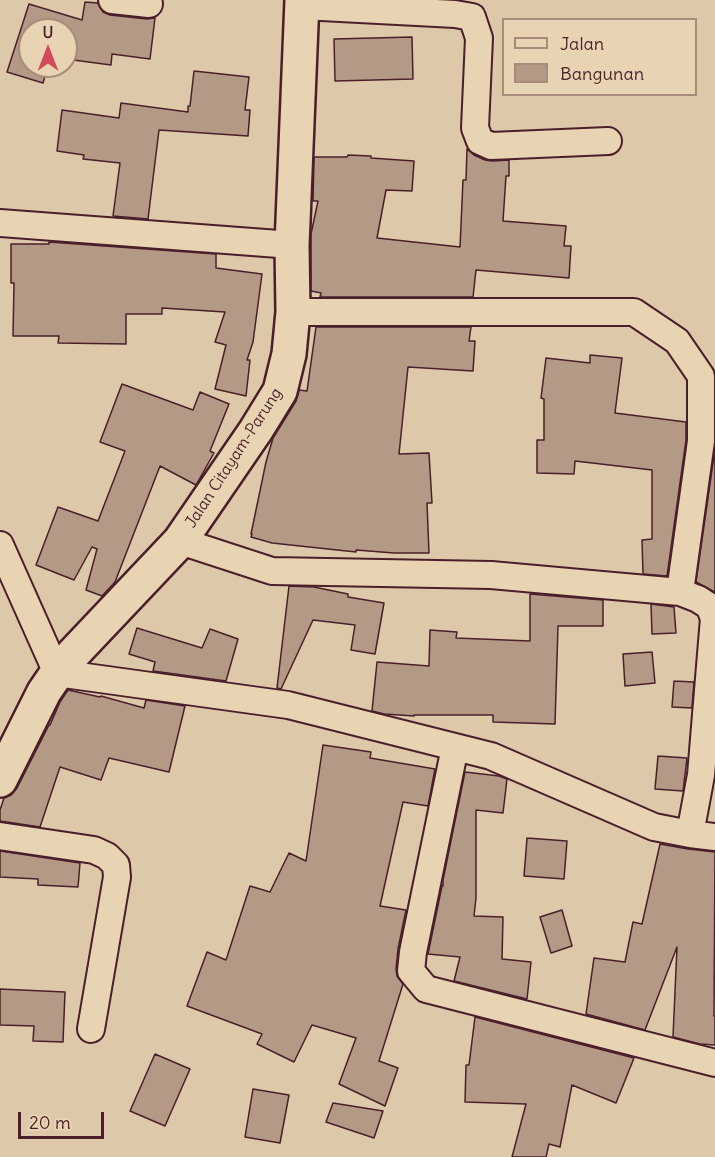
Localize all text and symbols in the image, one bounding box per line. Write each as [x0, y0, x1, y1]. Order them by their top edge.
north arrow [18, 18, 78, 78]
legend [502, 18, 697, 96]
text: U [43, 22, 53, 42]
text: Jalan [560, 32, 604, 55]
text: Bangunan [560, 62, 644, 85]
street label: Jalan Citayam-Parung [182, 384, 286, 532]
scale bar [21, 1100, 106, 1138]
text: 20 m [29, 1111, 71, 1134]

